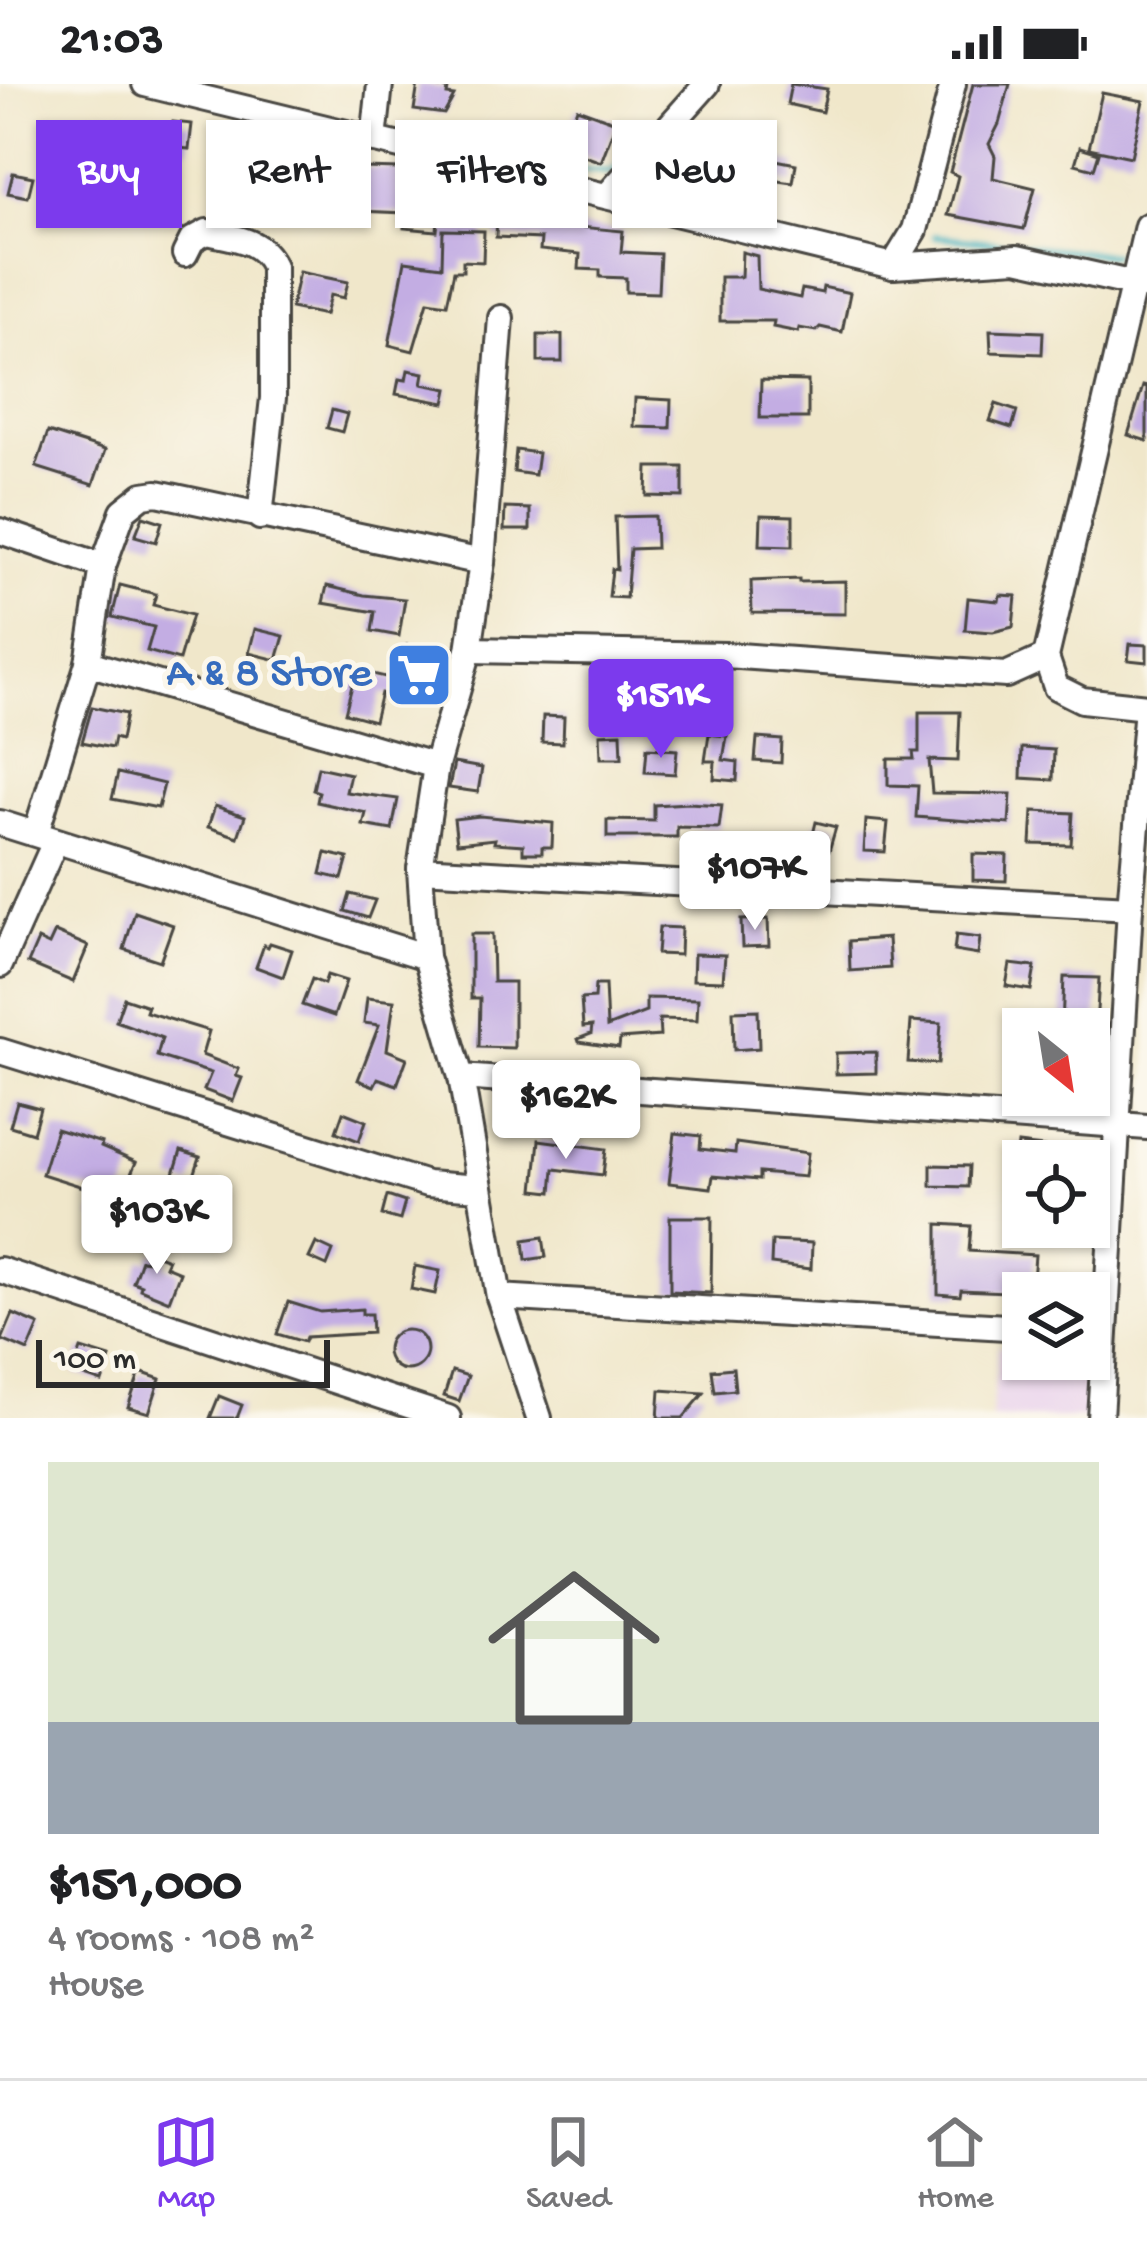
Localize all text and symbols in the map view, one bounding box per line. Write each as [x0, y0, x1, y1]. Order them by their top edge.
text: 21:03 [60, 16, 163, 69]
chip: Buy [36, 120, 182, 228]
chip: Rent [206, 120, 371, 228]
chip: Filters [395, 120, 588, 228]
chip: New [612, 120, 777, 228]
supermarket icon: A & 8 Store [384, 640, 454, 710]
place label: A & 8 Store [166, 649, 373, 702]
pin: $151K [577, 659, 745, 761]
text: $151K [615, 675, 707, 721]
pin: $107K [671, 831, 839, 933]
text: $107K [706, 847, 804, 893]
north arrow [1002, 1008, 1110, 1116]
map controls [1002, 1008, 1110, 1380]
pin: $162K [482, 1060, 650, 1162]
text: $162K [519, 1076, 613, 1122]
button: locate [1002, 1140, 1110, 1248]
pin: $103K [73, 1175, 241, 1277]
text: $103K [108, 1191, 206, 1237]
button: layers [1002, 1272, 1110, 1380]
scale bar [36, 1334, 330, 1387]
text: 100 m [54, 1342, 136, 1380]
icon: home [466, 1540, 682, 1756]
text: $151,000 [48, 1858, 242, 1918]
text: 4 rooms · 108 m² [48, 1918, 314, 1964]
text: House [48, 1964, 143, 2010]
tab: Map [153, 2109, 219, 2219]
tab: Saved [526, 2109, 611, 2219]
tab: Home [917, 2109, 994, 2219]

